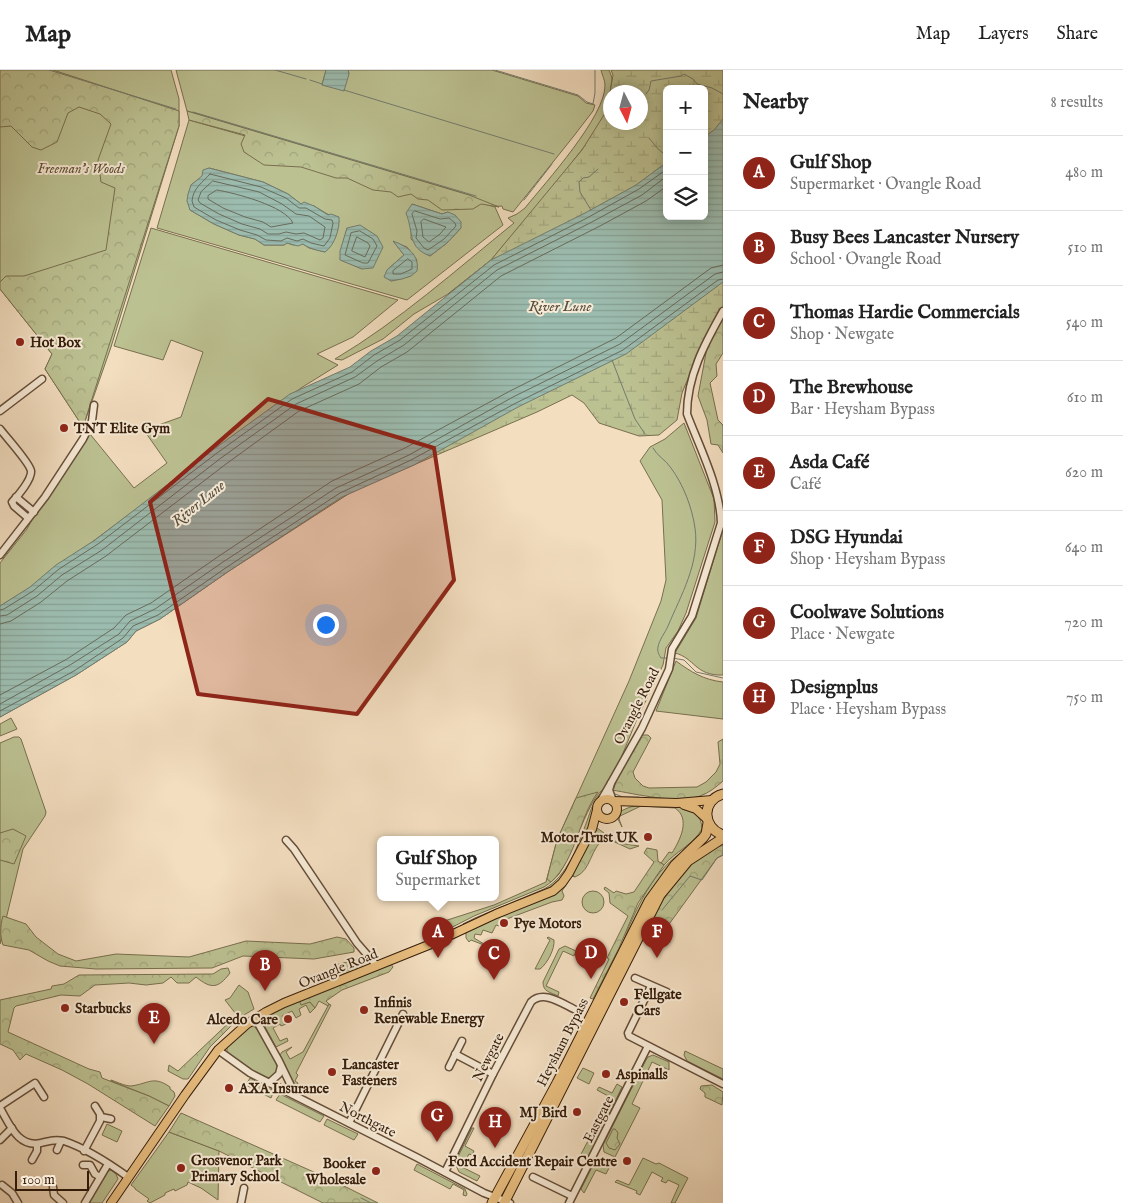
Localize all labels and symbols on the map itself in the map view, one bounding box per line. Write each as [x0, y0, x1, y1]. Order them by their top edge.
north arrow [603, 85, 648, 130]
park label: Freeman's Woods [37, 160, 126, 178]
water label: River Lune [528, 297, 592, 316]
place label: Hot Box [30, 334, 81, 352]
marker: Hot Box [14, 336, 26, 348]
place label: TNT Elite Gym [73, 420, 170, 438]
marker: TNT Elite Gym [58, 422, 70, 434]
water label: River Lune [168, 476, 229, 531]
your location [313, 612, 339, 638]
street label: Ovangle Road [610, 665, 664, 748]
place label: Motor Trust UK [541, 829, 639, 847]
marker: Motor Trust UK [642, 831, 654, 843]
place label: Pye Motors [514, 915, 581, 933]
pin: A [422, 917, 454, 958]
marker: Pye Motors [498, 917, 510, 929]
pin: F [641, 917, 673, 958]
pin: D [575, 938, 607, 979]
pin: C [478, 939, 510, 980]
street label: Ovangle Road [296, 945, 381, 993]
pin: B [249, 950, 281, 991]
place label: Fellgate Cars [634, 986, 682, 1020]
place label: Infinis Renewable Energy [374, 994, 486, 1028]
street label: Heysham Bypass [533, 995, 593, 1090]
marker: Fellgate Cars [618, 996, 630, 1008]
place label: Starbucks [75, 1000, 131, 1018]
marker: Starbucks [59, 1002, 71, 1014]
pin: E [138, 1003, 170, 1044]
marker: Infinis Renewable Energy [358, 1004, 370, 1016]
place label: Alcedo Care [206, 1011, 279, 1029]
marker: Alcedo Care [282, 1013, 294, 1025]
street label: Newgate [469, 1030, 509, 1085]
place label: Lancaster Fasteners [342, 1056, 400, 1090]
marker: Lancaster Fasteners [326, 1066, 338, 1078]
place label: Aspinalls [615, 1066, 668, 1084]
marker: Aspinalls [600, 1068, 612, 1080]
place label: AXA Insurance [238, 1080, 330, 1098]
marker: AXA Insurance [223, 1082, 235, 1094]
street label: Eastgate [579, 1092, 619, 1146]
street label: Northgate [336, 1098, 400, 1142]
pin: G [421, 1101, 453, 1142]
place label: MJ Bird [520, 1104, 568, 1122]
marker: MJ Bird [571, 1106, 583, 1118]
pin: H [479, 1107, 511, 1148]
place label: Grosvenor Park Primary School [191, 1152, 283, 1186]
place label: Ford Accident Repair Centre [448, 1153, 618, 1171]
place label: Booker Wholesale [305, 1155, 367, 1189]
marker: Ford Accident Repair Centre [621, 1155, 633, 1167]
marker: Grosvenor Park Primary School [175, 1162, 187, 1174]
marker: Booker Wholesale [370, 1165, 382, 1177]
scale bar [15, 1168, 89, 1191]

